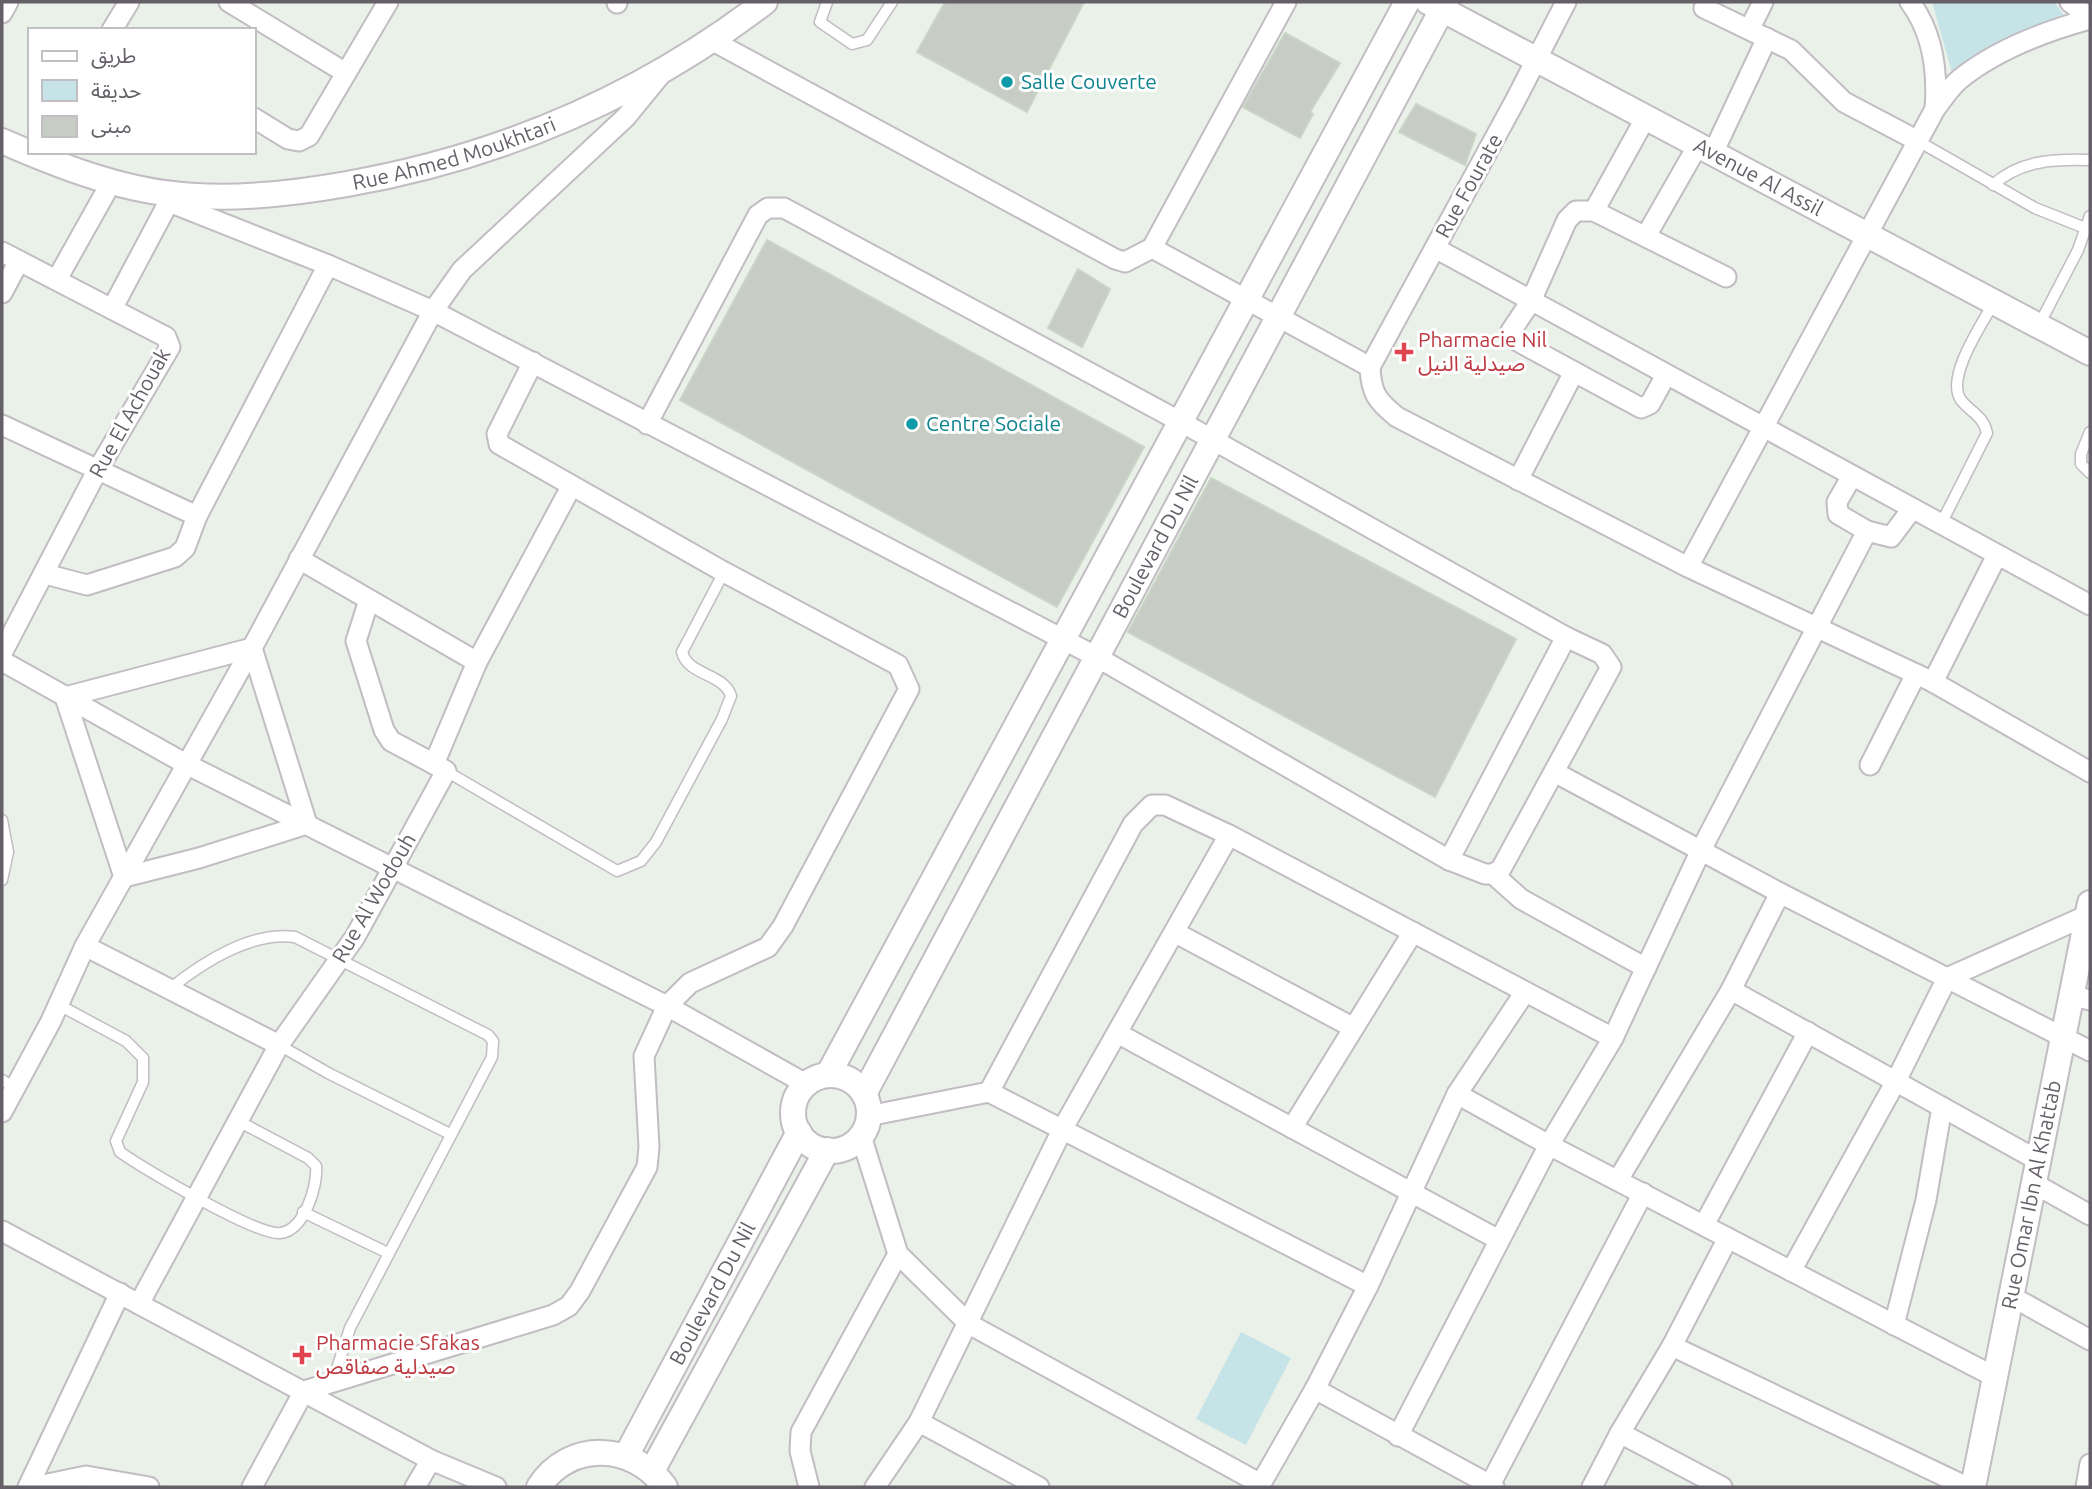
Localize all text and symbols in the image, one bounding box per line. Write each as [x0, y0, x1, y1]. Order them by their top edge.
legend [28, 28, 256, 154]
text: طريق [91, 43, 136, 69]
place label: Salle Couverte [1021, 69, 1157, 93]
marker: Salle Couverte [999, 74, 1015, 90]
text: حديقة [91, 78, 141, 102]
street label: Rue Ahmed Moukhtari [350, 111, 559, 194]
text: مبنى [91, 113, 132, 138]
street label: Rue Fourate [1430, 129, 1507, 242]
street label: Avenue Al Assil [1690, 132, 1827, 220]
place label: Pharmacie Nil صيدلية النيل [1418, 327, 1547, 376]
street label: Rue El Achouak [84, 343, 175, 482]
marker: Pharmacie Nil صيدلية النيل [1396, 344, 1412, 360]
place label: Centre Sociale [926, 411, 1061, 435]
marker: Centre Sociale [904, 416, 920, 432]
street label: Boulevard Du Nil [1107, 471, 1202, 622]
street label: Rue Al Wodouh [326, 829, 420, 966]
street label: Rue Omar Ibn Al Khattab [1996, 1078, 2065, 1311]
street label: Boulevard Du Nil [664, 1218, 760, 1369]
place label: Pharmacie Sfakas صيدلية صفاقص [316, 1330, 480, 1379]
marker: Pharmacie Sfakas صيدلية صفاقص [294, 1347, 310, 1363]

